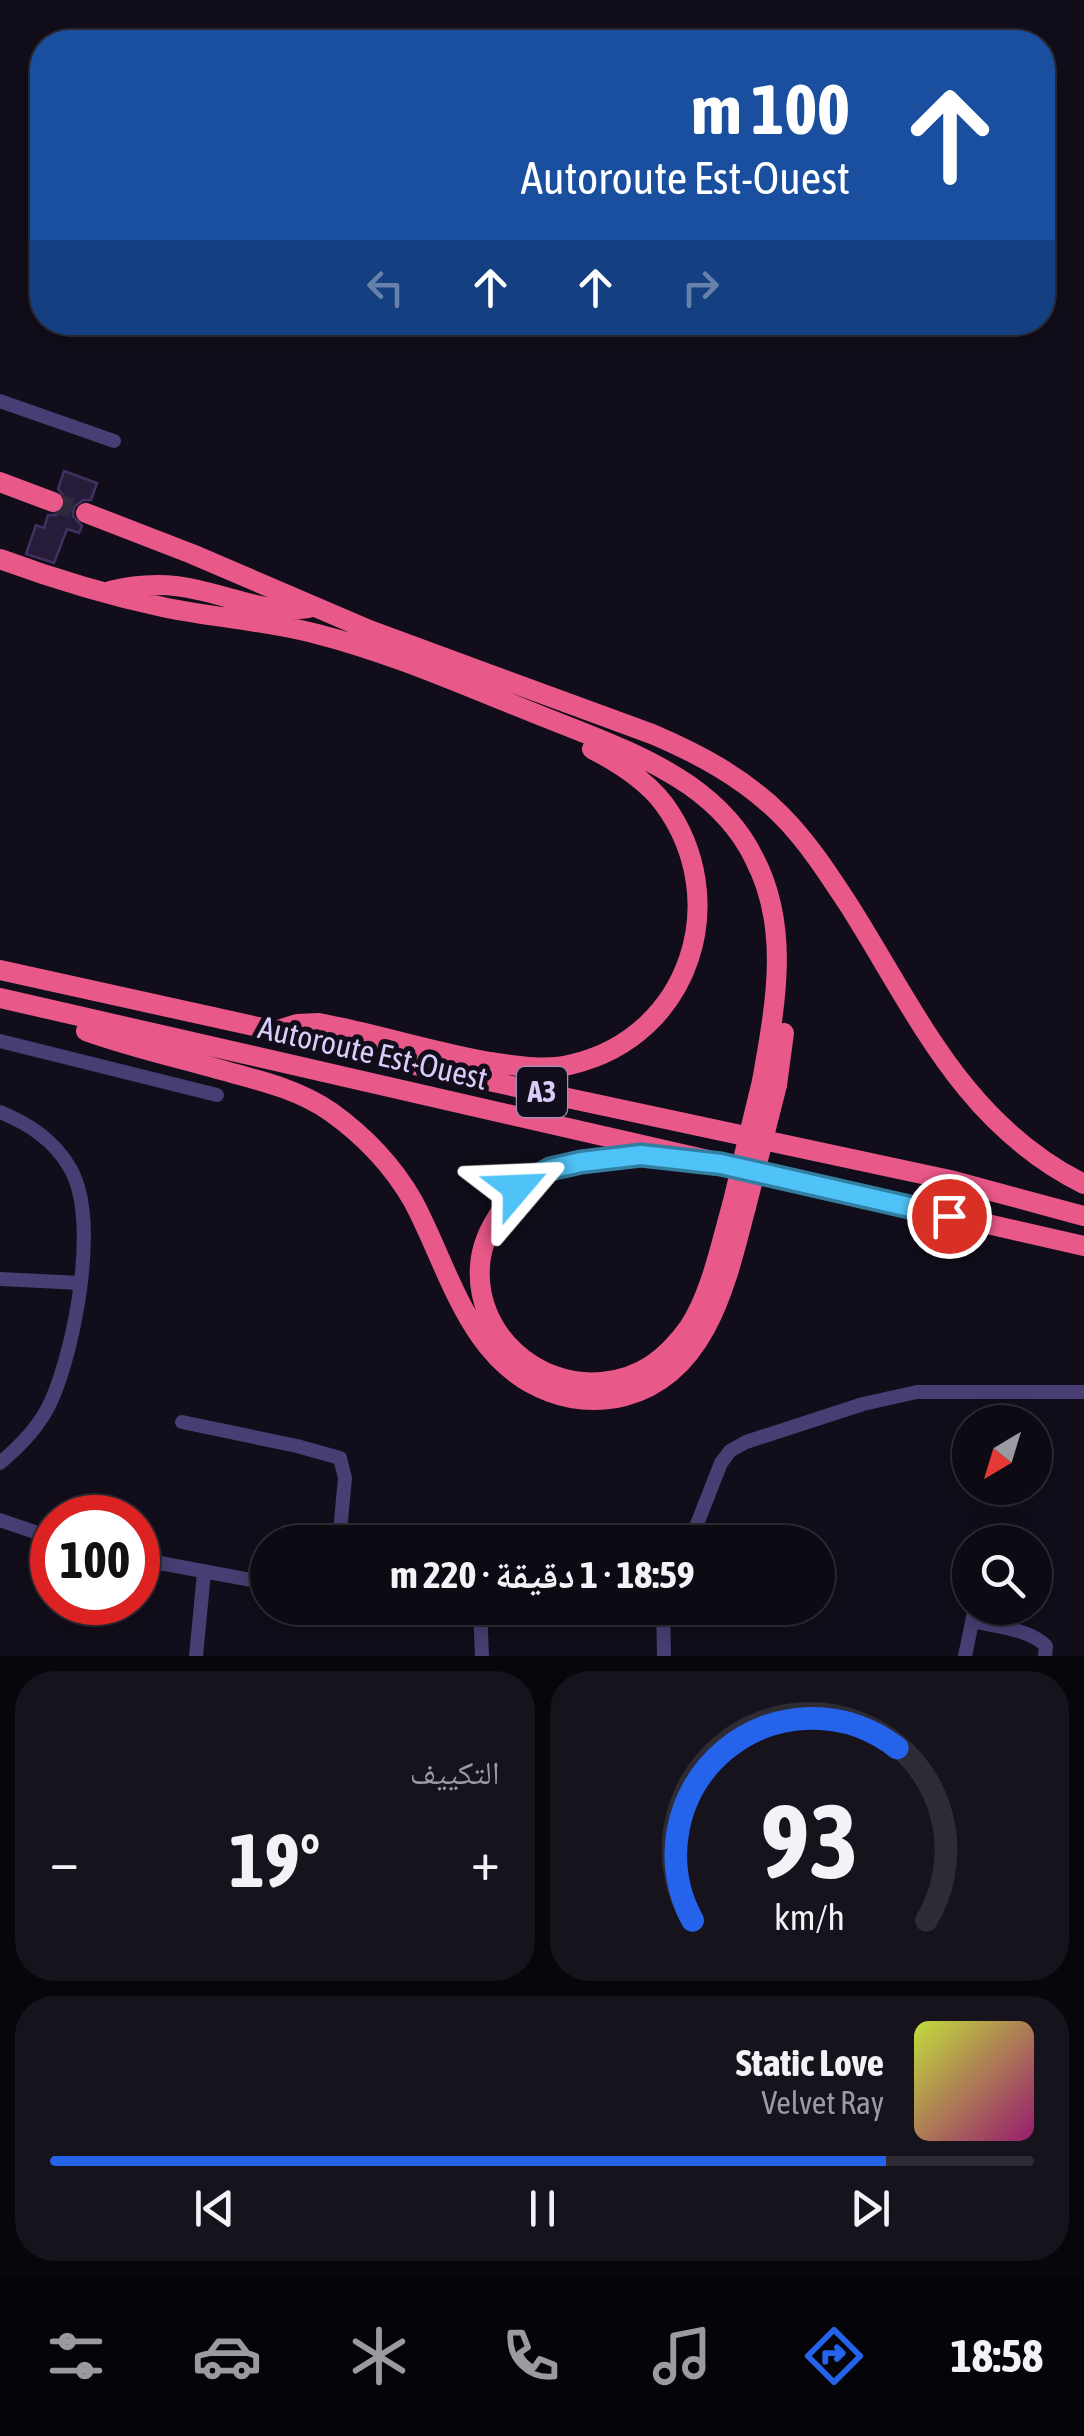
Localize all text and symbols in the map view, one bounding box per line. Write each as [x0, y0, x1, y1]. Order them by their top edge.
text: 100 m [691, 69, 850, 149]
icon: ahead [885, 70, 1015, 200]
text: Autoroute Est-Ouest [521, 152, 850, 204]
icon: left [358, 260, 413, 315]
icon: ahead [463, 260, 518, 315]
icon: ahead [568, 260, 623, 315]
icon: right [673, 260, 728, 315]
street label: Autoroute Est-Ouest [255, 1008, 491, 1097]
road number: A3 [517, 1067, 567, 1117]
position arrow [465, 1136, 569, 1240]
pin [907, 1174, 992, 1259]
icon: arrive [922, 1189, 977, 1244]
north arrow [952, 1405, 1052, 1505]
map controls [952, 1405, 1052, 1625]
speed limit sign: 100 [30, 1495, 160, 1625]
button: search [952, 1525, 1052, 1625]
text: 18:59 · 1 دقيقة · 220 m [390, 1553, 695, 1596]
text: التكييف [410, 1754, 500, 1791]
text: 93 [760, 1781, 858, 1900]
text: 19° [229, 1817, 320, 1903]
text: − [50, 1829, 79, 1892]
text: + [471, 1829, 499, 1892]
text: km/h [774, 1897, 845, 1938]
text: Static Love [736, 2041, 884, 2084]
text: Velvet Ray [762, 2084, 884, 2121]
icon: previous [187, 2181, 242, 2236]
icon: pause [515, 2181, 570, 2236]
icon: next [843, 2181, 898, 2236]
icon: filters [41, 2321, 111, 2391]
icon: car [192, 2321, 262, 2391]
icon: climate [344, 2321, 414, 2391]
icon: phone [496, 2321, 566, 2391]
icon: music [647, 2321, 717, 2391]
icon: directions [799, 2321, 869, 2391]
text: 18:58 [951, 2330, 1043, 2382]

